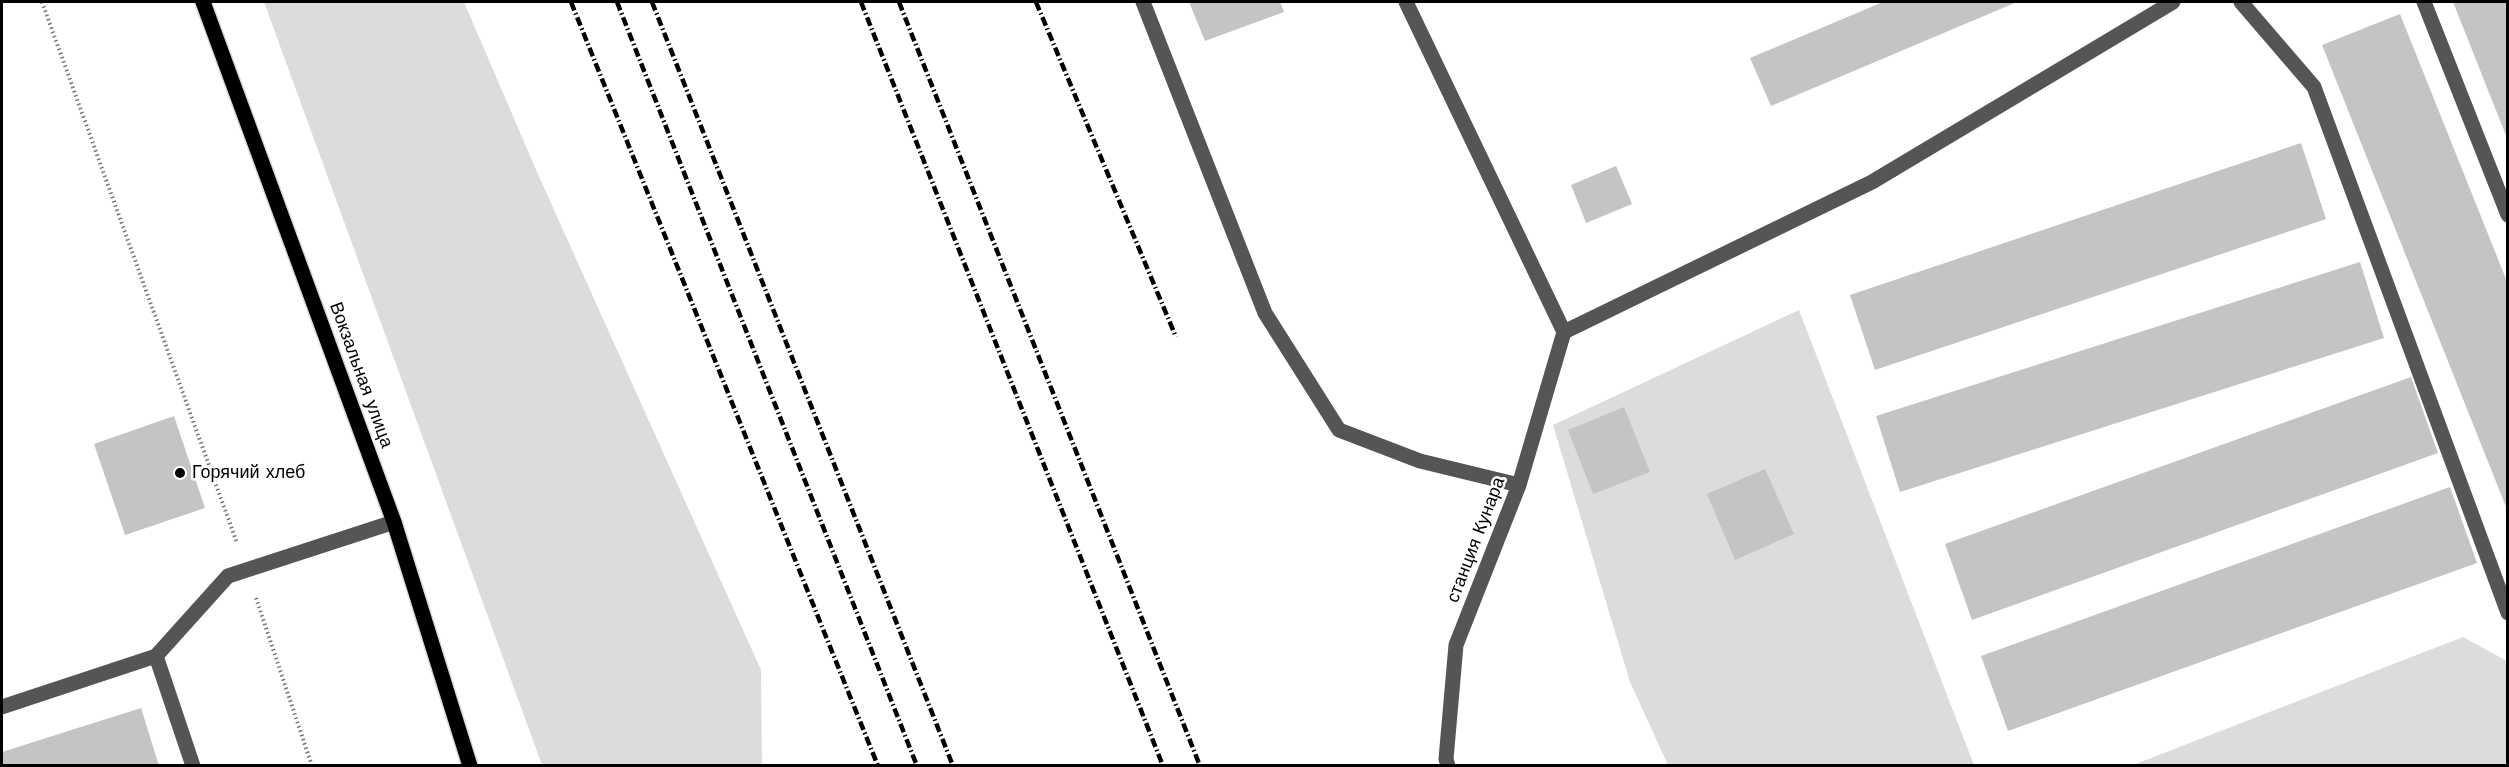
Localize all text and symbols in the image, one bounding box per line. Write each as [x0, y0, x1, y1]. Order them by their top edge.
street label: Вокзальная улица [325, 299, 397, 451]
place label: Горячий хлеб [192, 462, 305, 484]
marker: Горячий хлеб [173, 466, 187, 480]
street label: станция Кунара [1442, 474, 1510, 606]

